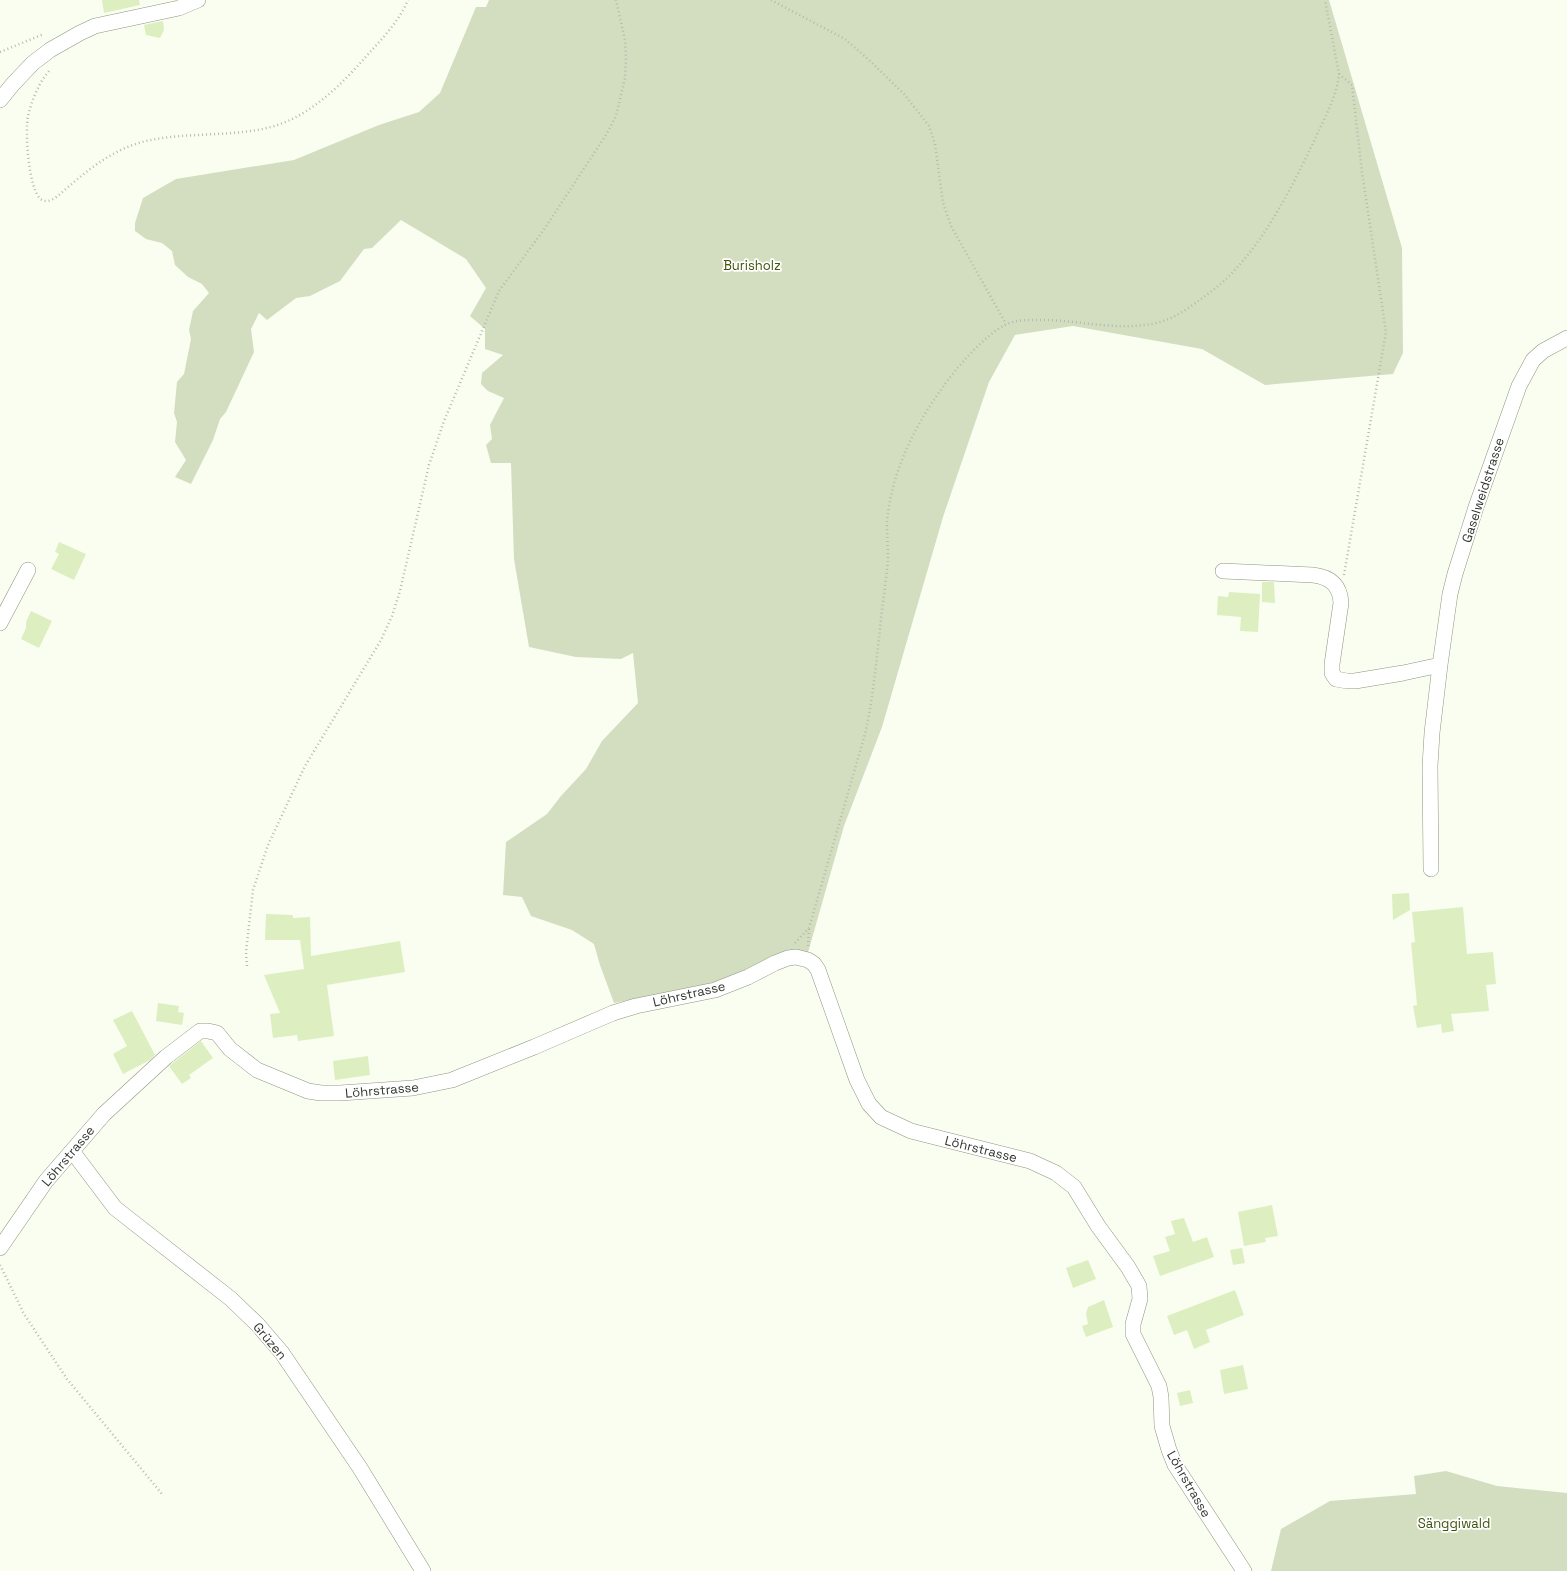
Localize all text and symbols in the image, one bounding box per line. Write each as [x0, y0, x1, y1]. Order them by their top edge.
park label: Burisholz [723, 257, 781, 274]
street label: Gaselweidstrasse [1458, 435, 1508, 545]
street label: Löhrstrasse [651, 977, 727, 1011]
street label: Löhrstrasse [344, 1078, 420, 1102]
street label: Löhrstrasse [38, 1122, 98, 1190]
street label: Löhrstrasse [943, 1132, 1019, 1166]
street label: Grüzen [249, 1319, 291, 1363]
street label: Löhrstrasse [1163, 1448, 1215, 1520]
park label: Sänggiwald [1418, 1515, 1490, 1532]

